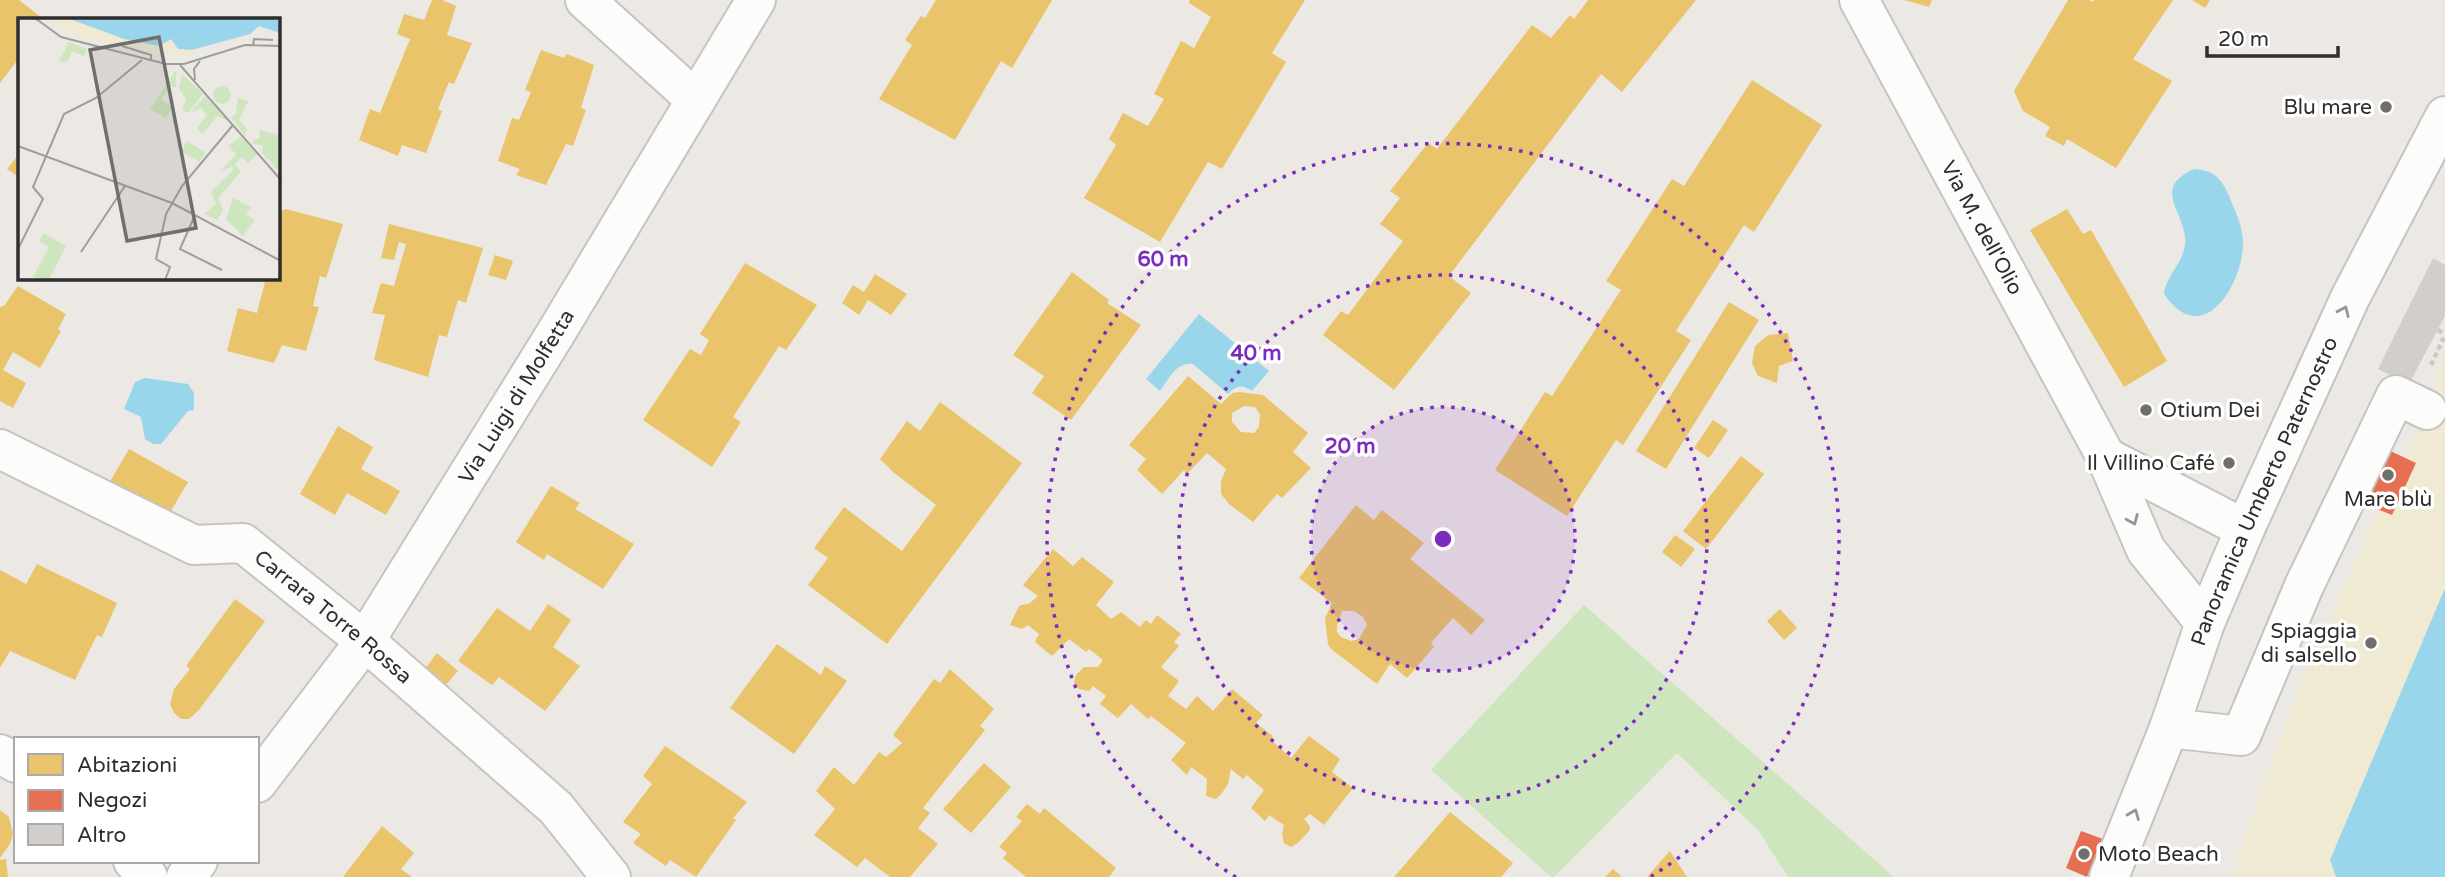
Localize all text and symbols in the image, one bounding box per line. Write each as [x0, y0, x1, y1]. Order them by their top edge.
scale bar [2207, 14, 2338, 58]
inset map [18, 18, 280, 280]
text: 20 m [2218, 27, 2269, 52]
place label: Blu mare [2283, 95, 2372, 120]
marker: Blu mare [2378, 99, 2394, 115]
street label: Via M. dell'Olio [1936, 157, 2028, 299]
text: 60 m [1137, 247, 1189, 272]
street label: Via Luigi di Molfetta [453, 305, 580, 488]
one-way arrow [2336, 305, 2350, 318]
street label: Panoramica Umberto Paternostro [2186, 333, 2343, 649]
text: 40 m [1230, 341, 1282, 366]
place label: Otium Dei [2160, 398, 2260, 423]
marker: Otium Dei [2138, 402, 2154, 418]
text: 20 m [1324, 434, 1376, 459]
place label: Il Villino Café [2087, 451, 2215, 476]
marker: Il Villino Café [2221, 455, 2237, 471]
marker: Mare blù [2380, 467, 2396, 483]
place label: Mare blù [2344, 487, 2432, 512]
one-way arrow [2125, 512, 2139, 525]
centre of rings [1431, 527, 1455, 551]
street label: Carrara Torre Rossa [249, 545, 417, 689]
place label: Spiaggia di salsello [2261, 619, 2357, 668]
marker: Spiaggia di salsello [2363, 635, 2379, 651]
legend [14, 737, 259, 863]
text: Abitazioni [77, 753, 177, 778]
text: Negozi [77, 788, 147, 813]
one-way arrow [2126, 808, 2140, 820]
text: Altro [77, 823, 126, 848]
place label: Moto Beach [2098, 842, 2219, 867]
marker: Moto Beach [2076, 846, 2092, 862]

